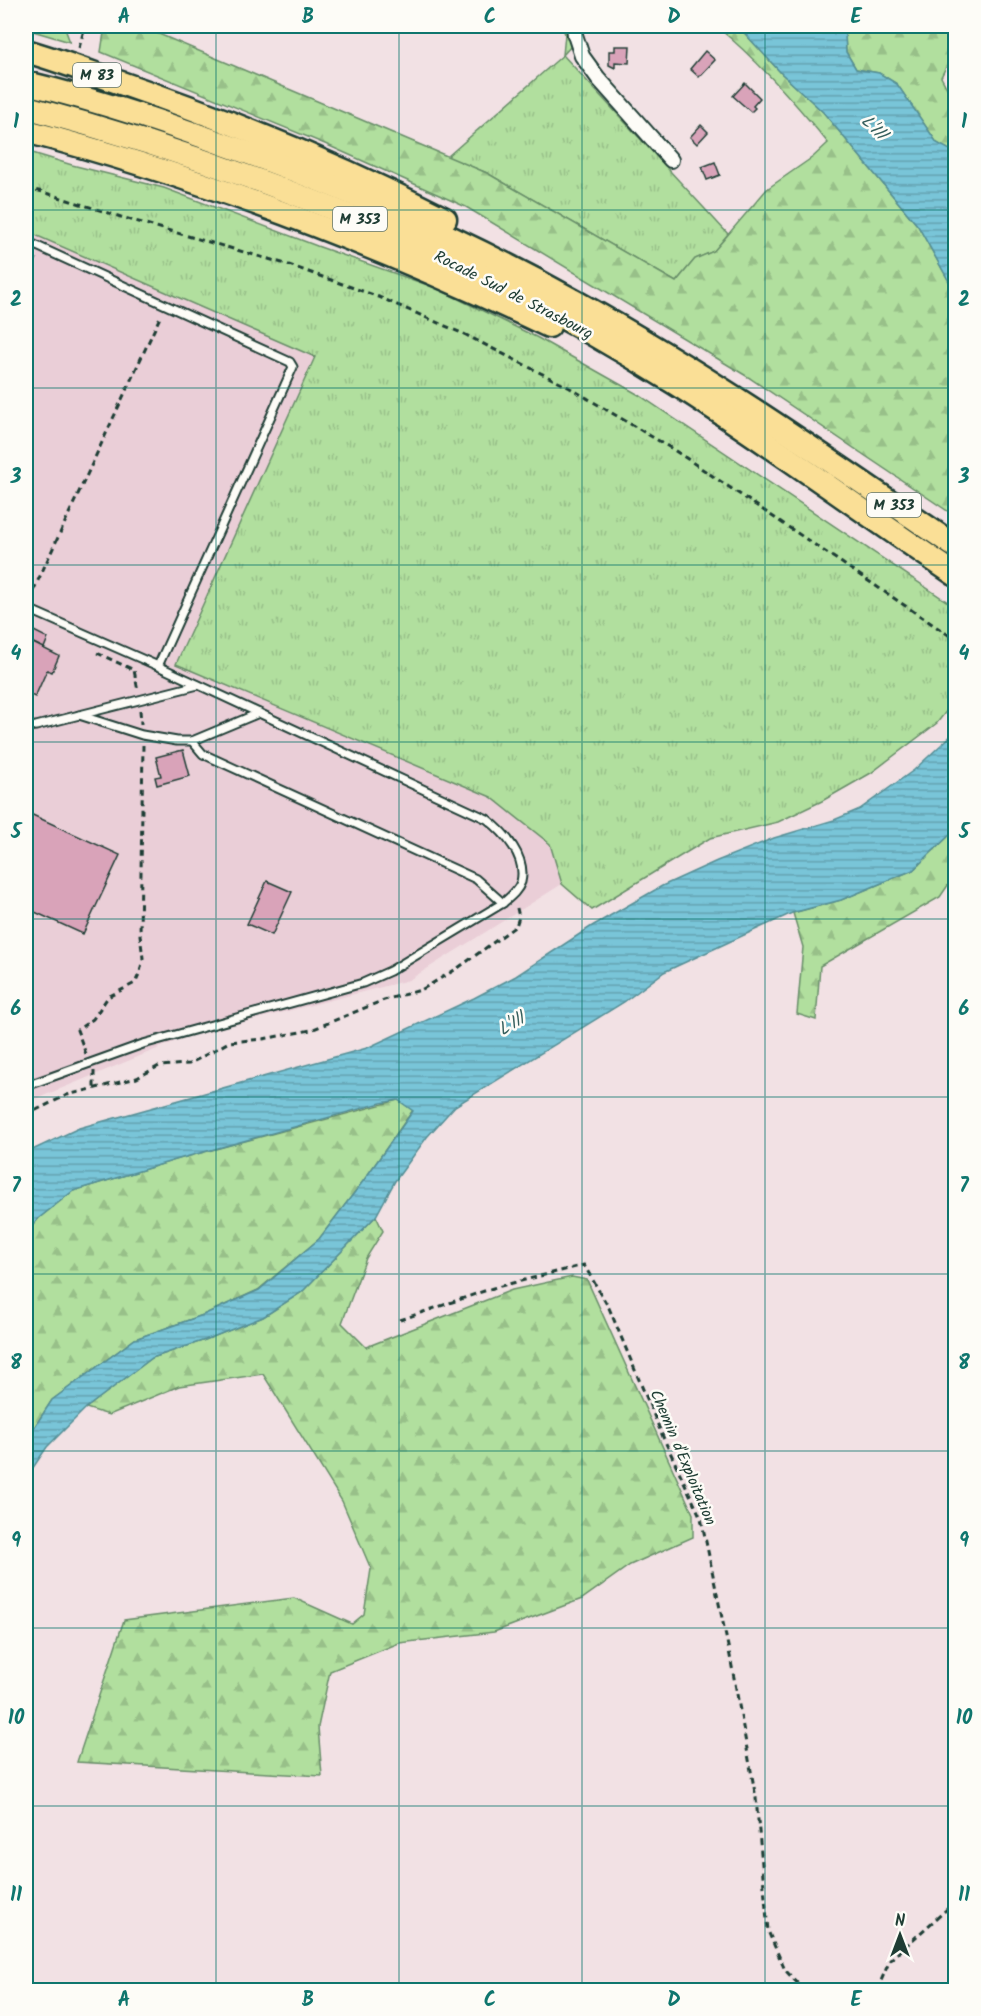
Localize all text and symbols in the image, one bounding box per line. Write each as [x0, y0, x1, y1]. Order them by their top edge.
text: A [118, 2, 130, 34]
text: B [302, 2, 314, 34]
text: C [484, 2, 496, 34]
text: D [667, 2, 681, 34]
text: E [850, 2, 862, 34]
road number: M 83 [73, 63, 121, 87]
text: 1 [13, 107, 19, 139]
text: 1 [961, 107, 967, 139]
water label: L'Ill [853, 108, 895, 150]
road number: M 353 [333, 207, 387, 231]
street label: Rocade Sud de Strasbourg [429, 244, 597, 346]
text: 2 [10, 285, 22, 317]
text: 2 [958, 285, 970, 317]
text: 3 [10, 462, 22, 494]
text: 3 [958, 462, 970, 494]
road number: M 353 [867, 493, 921, 517]
text: 4 [11, 639, 22, 671]
text: 4 [959, 639, 970, 671]
text: 5 [10, 817, 23, 849]
text: 5 [958, 817, 971, 849]
text: 6 [11, 994, 22, 1026]
text: 6 [959, 994, 970, 1026]
water label: L'Ill [493, 1004, 534, 1045]
text: 7 [11, 1171, 21, 1203]
text: 7 [959, 1171, 969, 1203]
text: 8 [10, 1348, 22, 1380]
text: 8 [958, 1348, 970, 1380]
street label: Chemin d'Exploitation [643, 1386, 723, 1529]
text: 9 [11, 1526, 21, 1558]
text: 9 [959, 1526, 969, 1558]
text: 10 [8, 1703, 25, 1735]
text: 10 [956, 1703, 973, 1735]
text: 11 [10, 1880, 22, 1912]
text: 11 [958, 1880, 970, 1912]
north arrow [870, 1905, 930, 1965]
text: N [895, 1909, 905, 1934]
text: A [118, 1985, 130, 2016]
text: B [302, 1985, 314, 2016]
text: C [484, 1985, 496, 2016]
text: D [667, 1985, 681, 2016]
text: E [850, 1985, 862, 2016]

